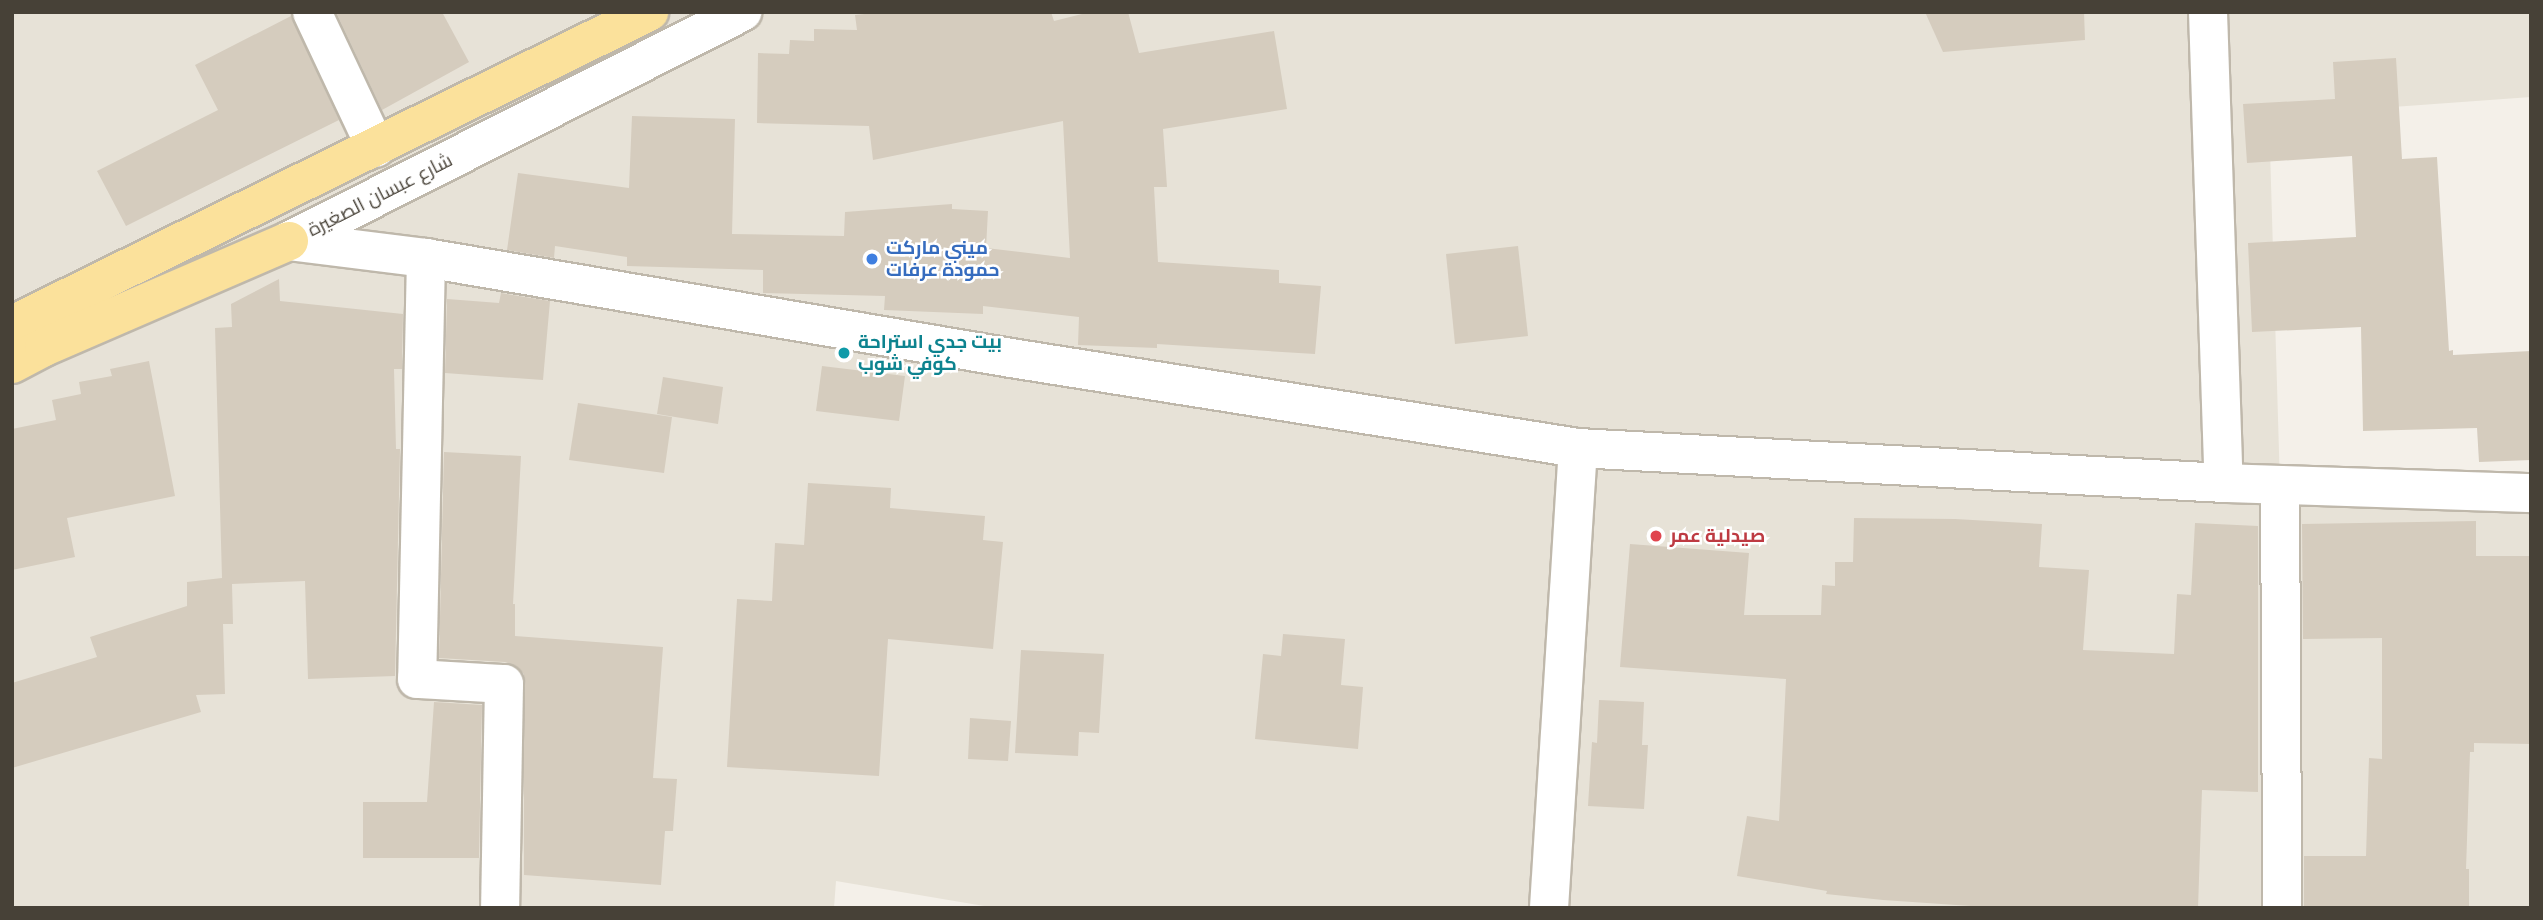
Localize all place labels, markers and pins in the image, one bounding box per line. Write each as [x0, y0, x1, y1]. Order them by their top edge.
place label: ميني ماركت حمودة عرفات [886, 237, 999, 281]
marker: ميني ماركت حمودة عرفات [864, 251, 880, 267]
place label: بيت جدي استراحة كوفي شوب [858, 331, 1002, 375]
marker: بيت جدي استراحة كوفي شوب [836, 345, 852, 361]
place label: صيدلية عمر [1670, 525, 1765, 547]
marker: صيدلية عمر [1648, 528, 1664, 544]

